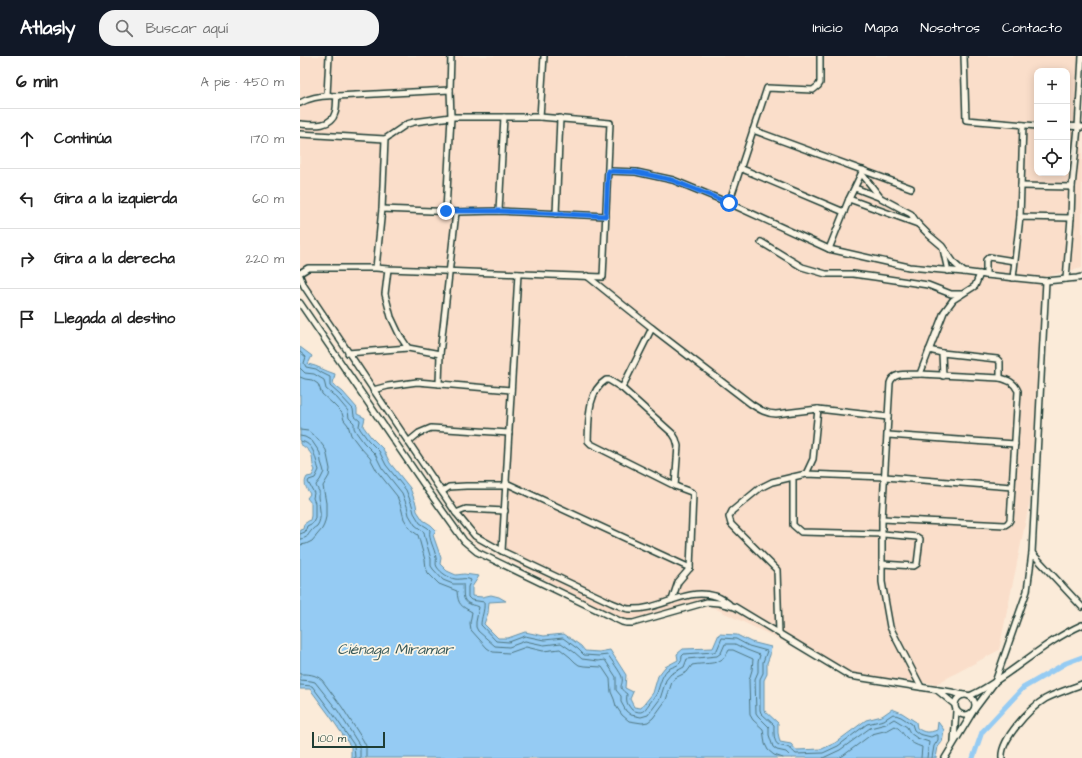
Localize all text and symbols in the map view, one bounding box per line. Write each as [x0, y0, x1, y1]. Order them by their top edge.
search box [99, 10, 379, 46]
text: Atlasly [20, 15, 75, 42]
icon: search [113, 17, 135, 39]
text: Buscar aquí [145, 18, 228, 39]
text: Inicio [812, 18, 843, 38]
text: Mapa [865, 18, 898, 38]
text: Nosotros [920, 18, 980, 38]
text: Contacto [1002, 18, 1062, 38]
map controls [1034, 68, 1070, 176]
button: + [1034, 68, 1070, 104]
text: 6 min [16, 70, 58, 94]
text: A pie · 450 m [200, 73, 284, 91]
button: − [1034, 104, 1070, 140]
icon: ahead [16, 128, 38, 150]
text: Continúa [54, 128, 112, 149]
text: 170 m [251, 130, 284, 148]
button: locate [1034, 140, 1070, 176]
icon: left [16, 188, 38, 210]
text: Gira a la izquierda [54, 188, 177, 209]
text: 60 m [252, 190, 284, 208]
route start [720, 194, 738, 212]
route end [437, 202, 455, 220]
icon: right [16, 248, 38, 270]
text: Gira a la derecha [54, 248, 175, 269]
text: 220 m [246, 250, 284, 268]
icon: arrive [16, 308, 38, 330]
text: Llegada al destino [54, 308, 175, 329]
water label: Ciénaga Miramar [337, 639, 455, 661]
scale bar [312, 730, 385, 749]
text: 100 m [318, 731, 346, 746]

